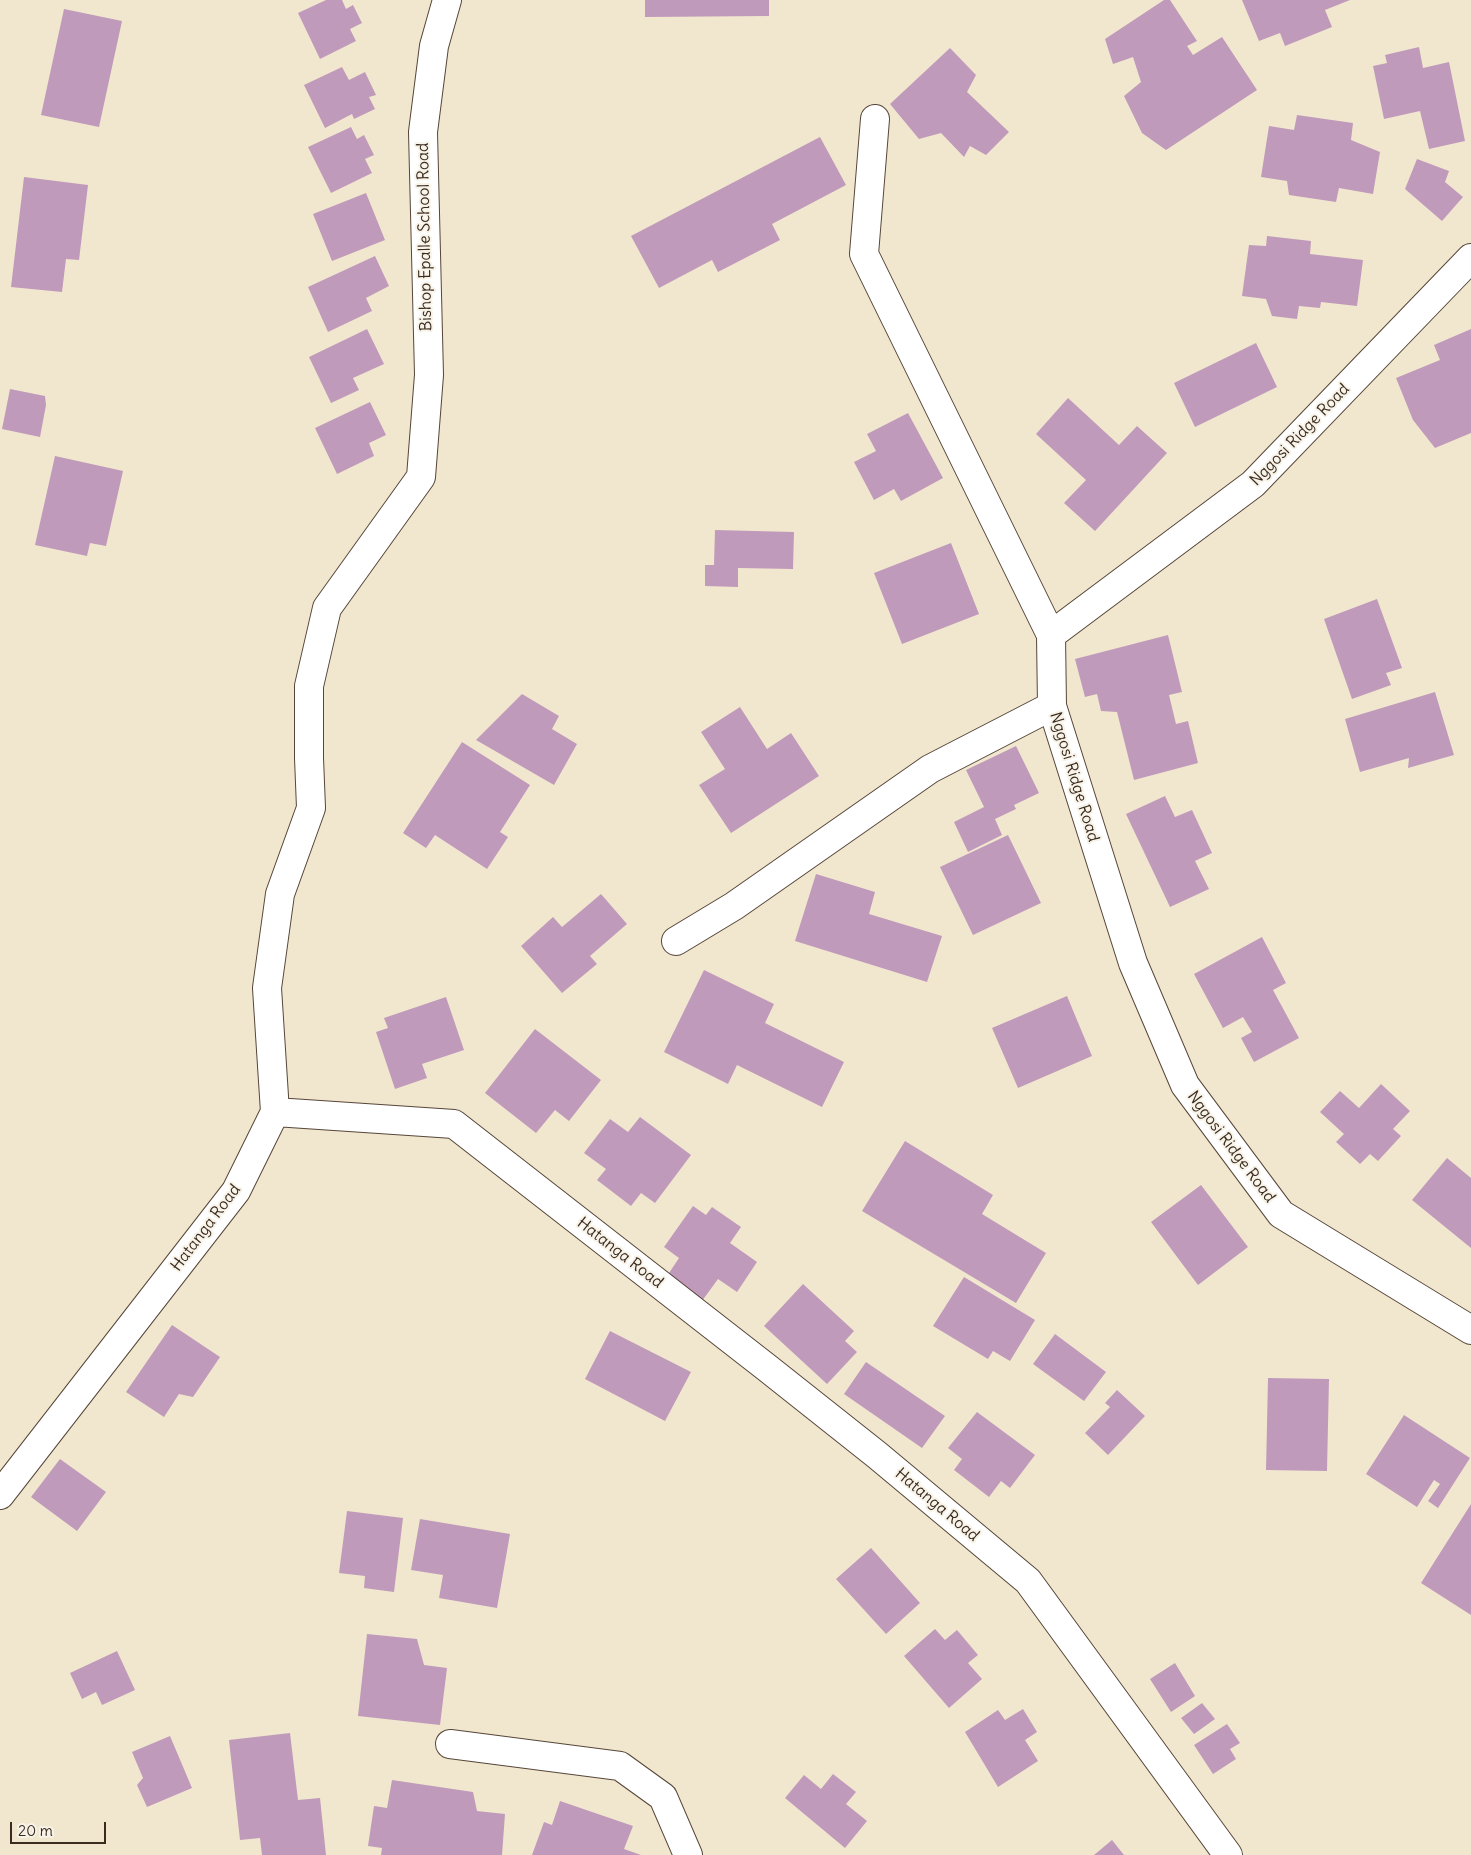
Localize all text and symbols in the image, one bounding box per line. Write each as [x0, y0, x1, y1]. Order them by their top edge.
street label: Bishop Epalle School Road [414, 142, 436, 332]
street label: Nggosi Ridge Road [1246, 380, 1354, 490]
street label: Nggosi Ridge Road [1045, 710, 1103, 844]
street label: Nggosi Ridge Road [1183, 1088, 1279, 1206]
street label: Hatanga Road [167, 1181, 245, 1275]
street label: Hatanga Road [573, 1213, 667, 1293]
street label: Hatanga Road [891, 1464, 983, 1546]
scale bar [12, 1812, 109, 1844]
text: 20 m [18, 1821, 53, 1840]

